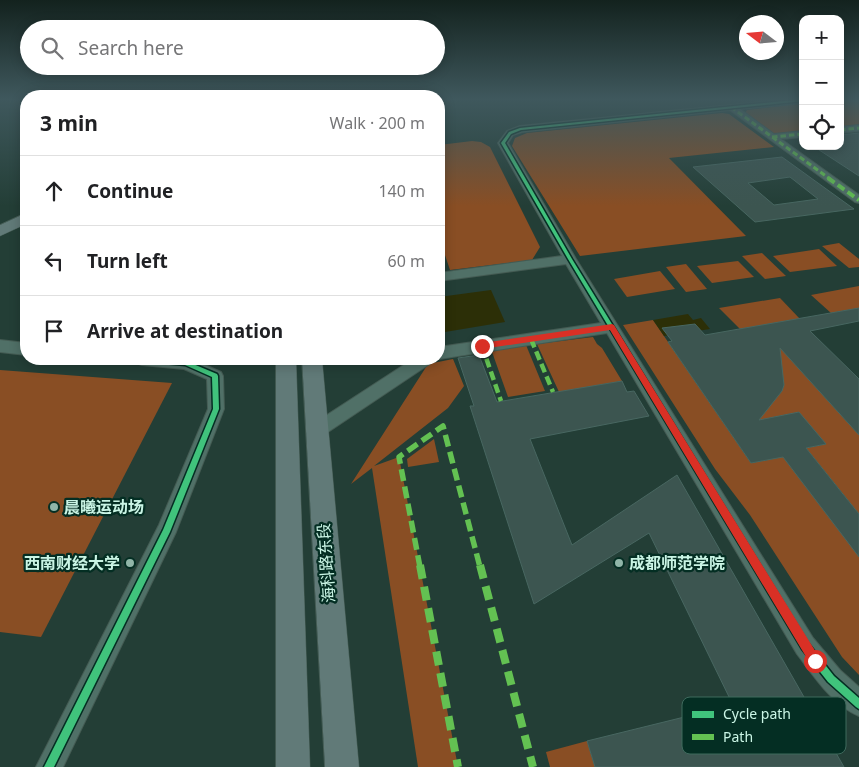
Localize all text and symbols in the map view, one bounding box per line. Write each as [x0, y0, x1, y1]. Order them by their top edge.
north arrow [739, 15, 784, 60]
map controls [799, 15, 844, 150]
button: + [799, 15, 844, 60]
search box [20, 20, 445, 75]
icon: search [38, 34, 66, 62]
text: Search here [78, 35, 184, 61]
button: − [799, 60, 844, 105]
button: locate [799, 105, 844, 150]
text: 3 min [40, 109, 98, 137]
text: Walk · 200 m [330, 112, 425, 134]
icon: ahead [40, 177, 68, 205]
text: Continue [87, 178, 173, 204]
text: 140 m [378, 180, 425, 202]
icon: left [40, 247, 68, 275]
text: Turn left [87, 248, 168, 274]
text: 60 m [388, 250, 425, 272]
icon: arrive [40, 317, 68, 345]
text: Arrive at destination [87, 318, 283, 344]
route end [471, 335, 494, 358]
place label: 晨曦运动场 [64, 496, 144, 518]
marker: 晨曦运动场 [48, 501, 60, 513]
street label: 海科路东段 [312, 522, 340, 604]
place label: 西南财经大学 [24, 552, 120, 574]
place label: 成都师范学院 [629, 552, 725, 574]
marker: 西南财经大学 [124, 557, 136, 569]
marker: 成都师范学院 [613, 557, 625, 569]
route start [804, 650, 827, 673]
legend [682, 697, 846, 754]
text: Cycle path [723, 704, 791, 723]
text: Path [723, 727, 753, 746]

